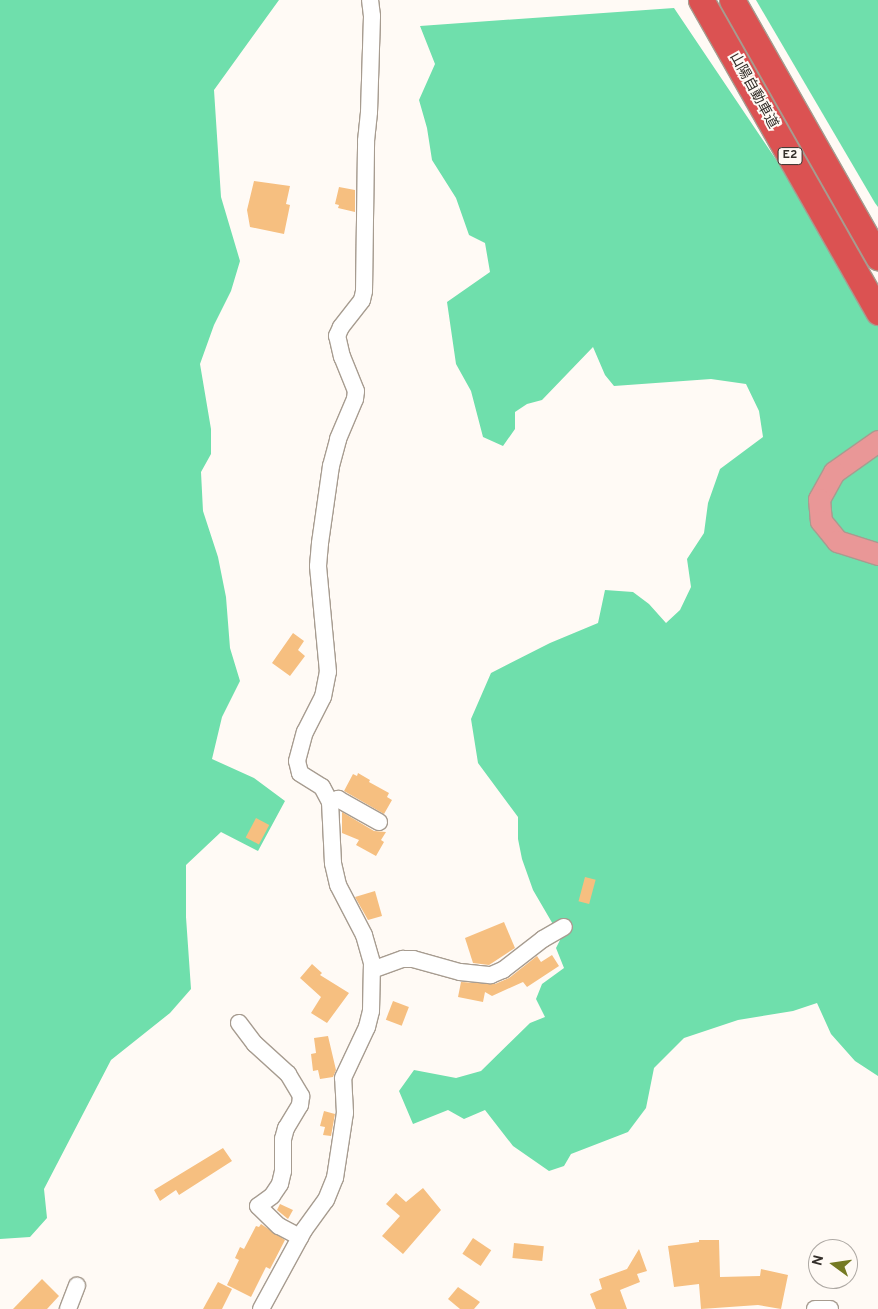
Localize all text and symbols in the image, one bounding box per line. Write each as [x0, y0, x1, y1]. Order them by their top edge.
street label: 山陽自動車道 [725, 50, 781, 132]
road number: E2 [778, 146, 802, 166]
north arrow [808, 1239, 858, 1289]
text: N [809, 1254, 828, 1267]

